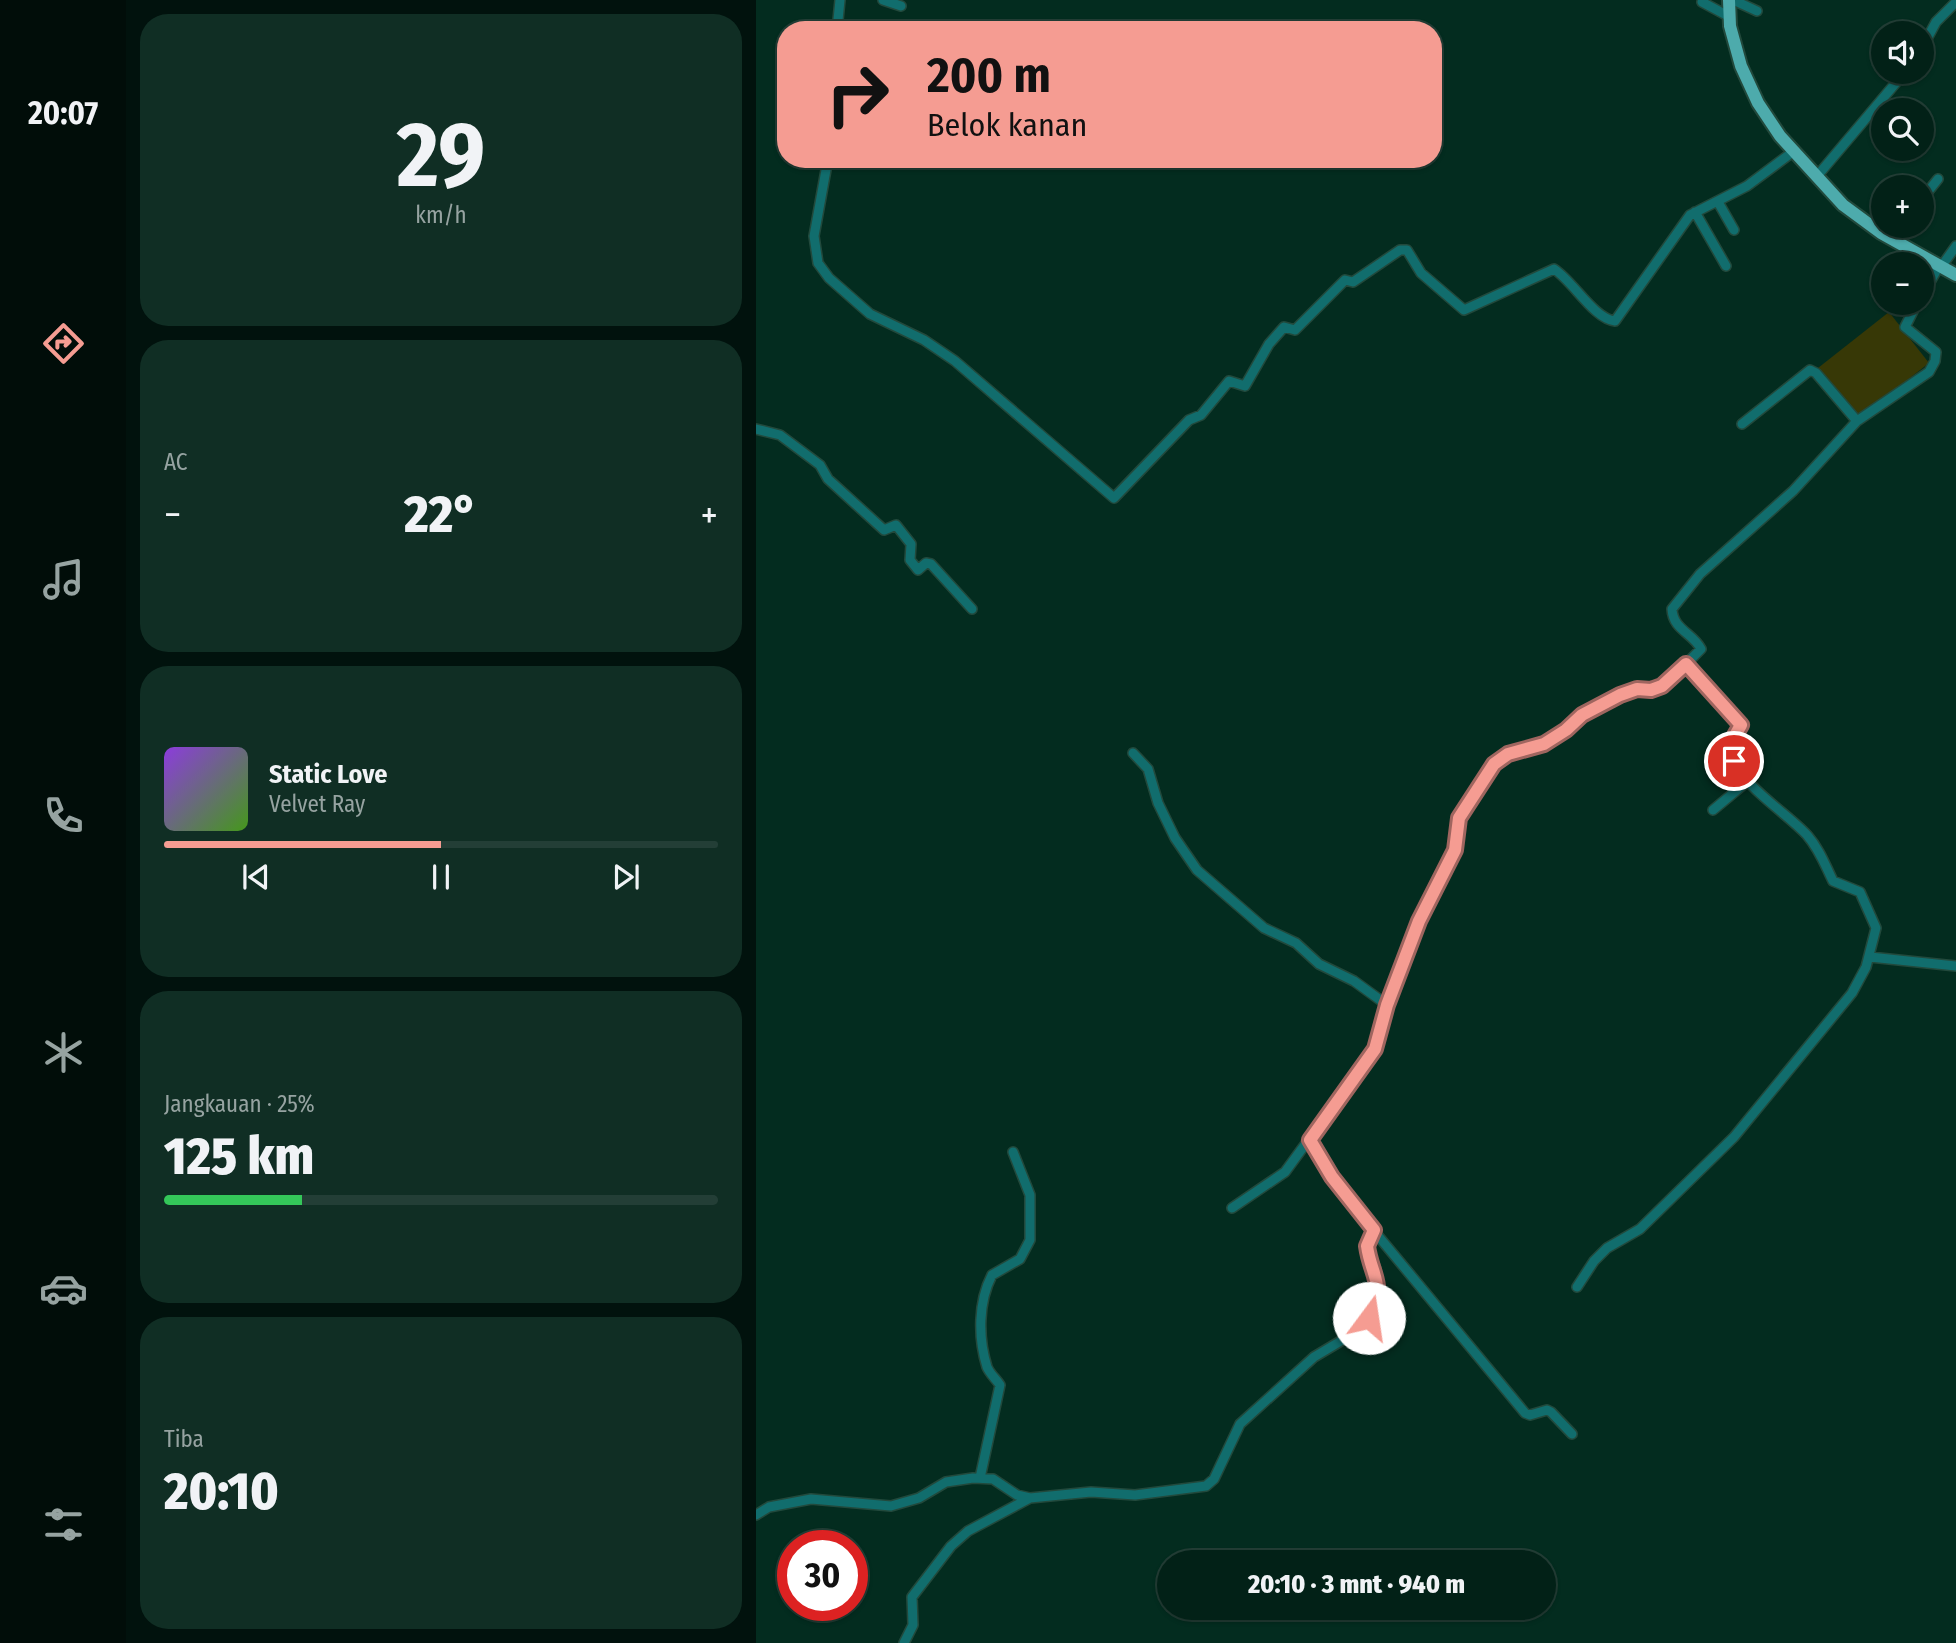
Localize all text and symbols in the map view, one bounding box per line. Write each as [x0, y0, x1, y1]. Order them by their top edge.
map controls [1871, 21, 1934, 315]
button: sound [1871, 21, 1934, 84]
text: 200 m [927, 46, 1051, 105]
icon: right [812, 49, 903, 140]
text: 20:07 [28, 94, 98, 132]
button: search [1871, 98, 1934, 161]
text: 29 [397, 101, 485, 210]
text: Belok kanan [927, 106, 1087, 144]
button: + [1871, 175, 1934, 238]
text: km/h [415, 201, 467, 229]
button: − [1871, 252, 1934, 315]
icon: directions [39, 319, 88, 368]
text: AC [164, 448, 188, 476]
text: 22° [404, 483, 478, 546]
text: − [164, 492, 181, 538]
text: + [701, 492, 718, 538]
icon: music [39, 555, 88, 604]
pin [1704, 731, 1764, 791]
icon: arrive [1715, 742, 1753, 780]
text: Static Love [269, 759, 387, 790]
text: Velvet Ray [269, 790, 365, 818]
icon: phone [39, 791, 88, 840]
icon: previous [237, 858, 275, 896]
icon: pause [422, 858, 460, 896]
icon: next [607, 858, 645, 896]
icon: climate [39, 1028, 88, 1077]
text: Jangkauan · 25% [164, 1090, 315, 1118]
text: 125 km [164, 1125, 314, 1188]
icon: car [39, 1264, 88, 1313]
position arrow [1332, 1281, 1406, 1355]
text: Tiba [164, 1425, 204, 1453]
text: 20:10 [164, 1460, 279, 1523]
icon: filters [39, 1500, 88, 1549]
speed limit sign: 30 [777, 1530, 868, 1621]
text: 20:10 · 3 mnt · 940 m [1248, 1569, 1465, 1600]

